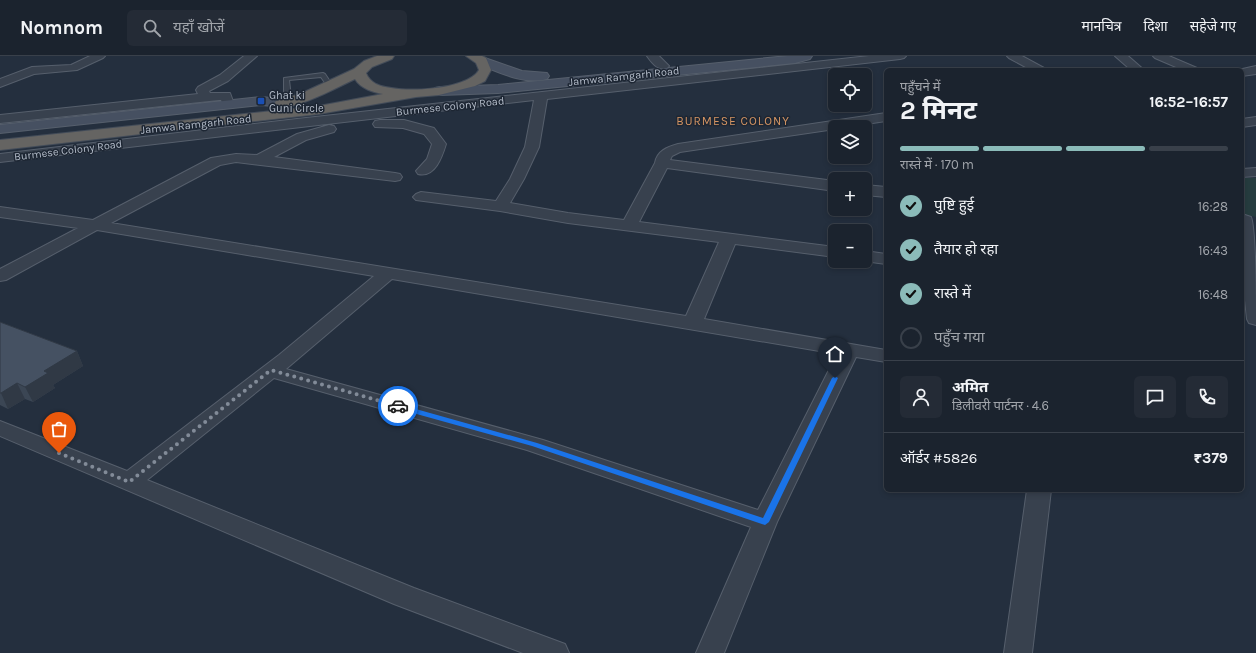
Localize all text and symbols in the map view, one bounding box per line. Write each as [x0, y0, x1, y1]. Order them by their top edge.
search box [127, 10, 407, 46]
text: Nomnom [20, 17, 103, 39]
icon: search [141, 17, 163, 39]
text: यहाँ खोजें [173, 18, 224, 36]
text: मानचित्र [1082, 18, 1122, 35]
text: दिशा [1144, 18, 1168, 35]
text: सहेजे गए [1190, 18, 1236, 35]
street label: Jamwa Ramgarh Road [568, 64, 680, 89]
map controls [828, 68, 872, 268]
button: locate [828, 68, 872, 112]
text: पहुँचने में [900, 79, 941, 94]
place label: Ghat ki Guni Circle [269, 89, 324, 115]
text: 16:52–16:57 [1149, 93, 1228, 111]
street label: Burmese Colony Road [395, 94, 505, 119]
text: 2 मिनट [900, 95, 977, 126]
marker: Ghat ki Guni Circle [256, 96, 266, 106]
street label: Jamwa Ramgarh Road [140, 112, 252, 137]
district label: BURMESE COLONY [676, 114, 790, 128]
button: layers [828, 120, 872, 164]
street label: Burmese Colony Road [13, 137, 123, 164]
text: रास्ते में · 170 m [900, 157, 974, 172]
button: + [828, 172, 872, 216]
icon: check [900, 195, 922, 217]
text: पुष्टि हुई [934, 196, 974, 214]
text: 16:28 [1198, 199, 1228, 214]
button: − [828, 224, 872, 268]
icon: check [900, 239, 922, 261]
text: तैयार हो रहा [934, 240, 998, 258]
text: 16:43 [1198, 243, 1228, 258]
icon: check [900, 283, 922, 305]
text: रास्ते में [934, 284, 971, 302]
text: 16:48 [1198, 287, 1228, 302]
text: पहुँच गया [934, 328, 985, 346]
pin [818, 337, 852, 378]
icon: home [824, 343, 846, 365]
button: person [900, 376, 942, 418]
button: chat [1134, 376, 1176, 418]
button: phone [1186, 376, 1228, 418]
text: अमित [952, 378, 988, 396]
courier [378, 386, 418, 426]
icon: car [387, 395, 409, 417]
text: डिलीवरी पार्टनर · 4.6 [952, 398, 1049, 413]
pin [42, 412, 76, 453]
icon: bag [48, 418, 70, 440]
text: ऑर्डर #5826 [900, 449, 977, 467]
text: ₹379 [1193, 449, 1228, 467]

